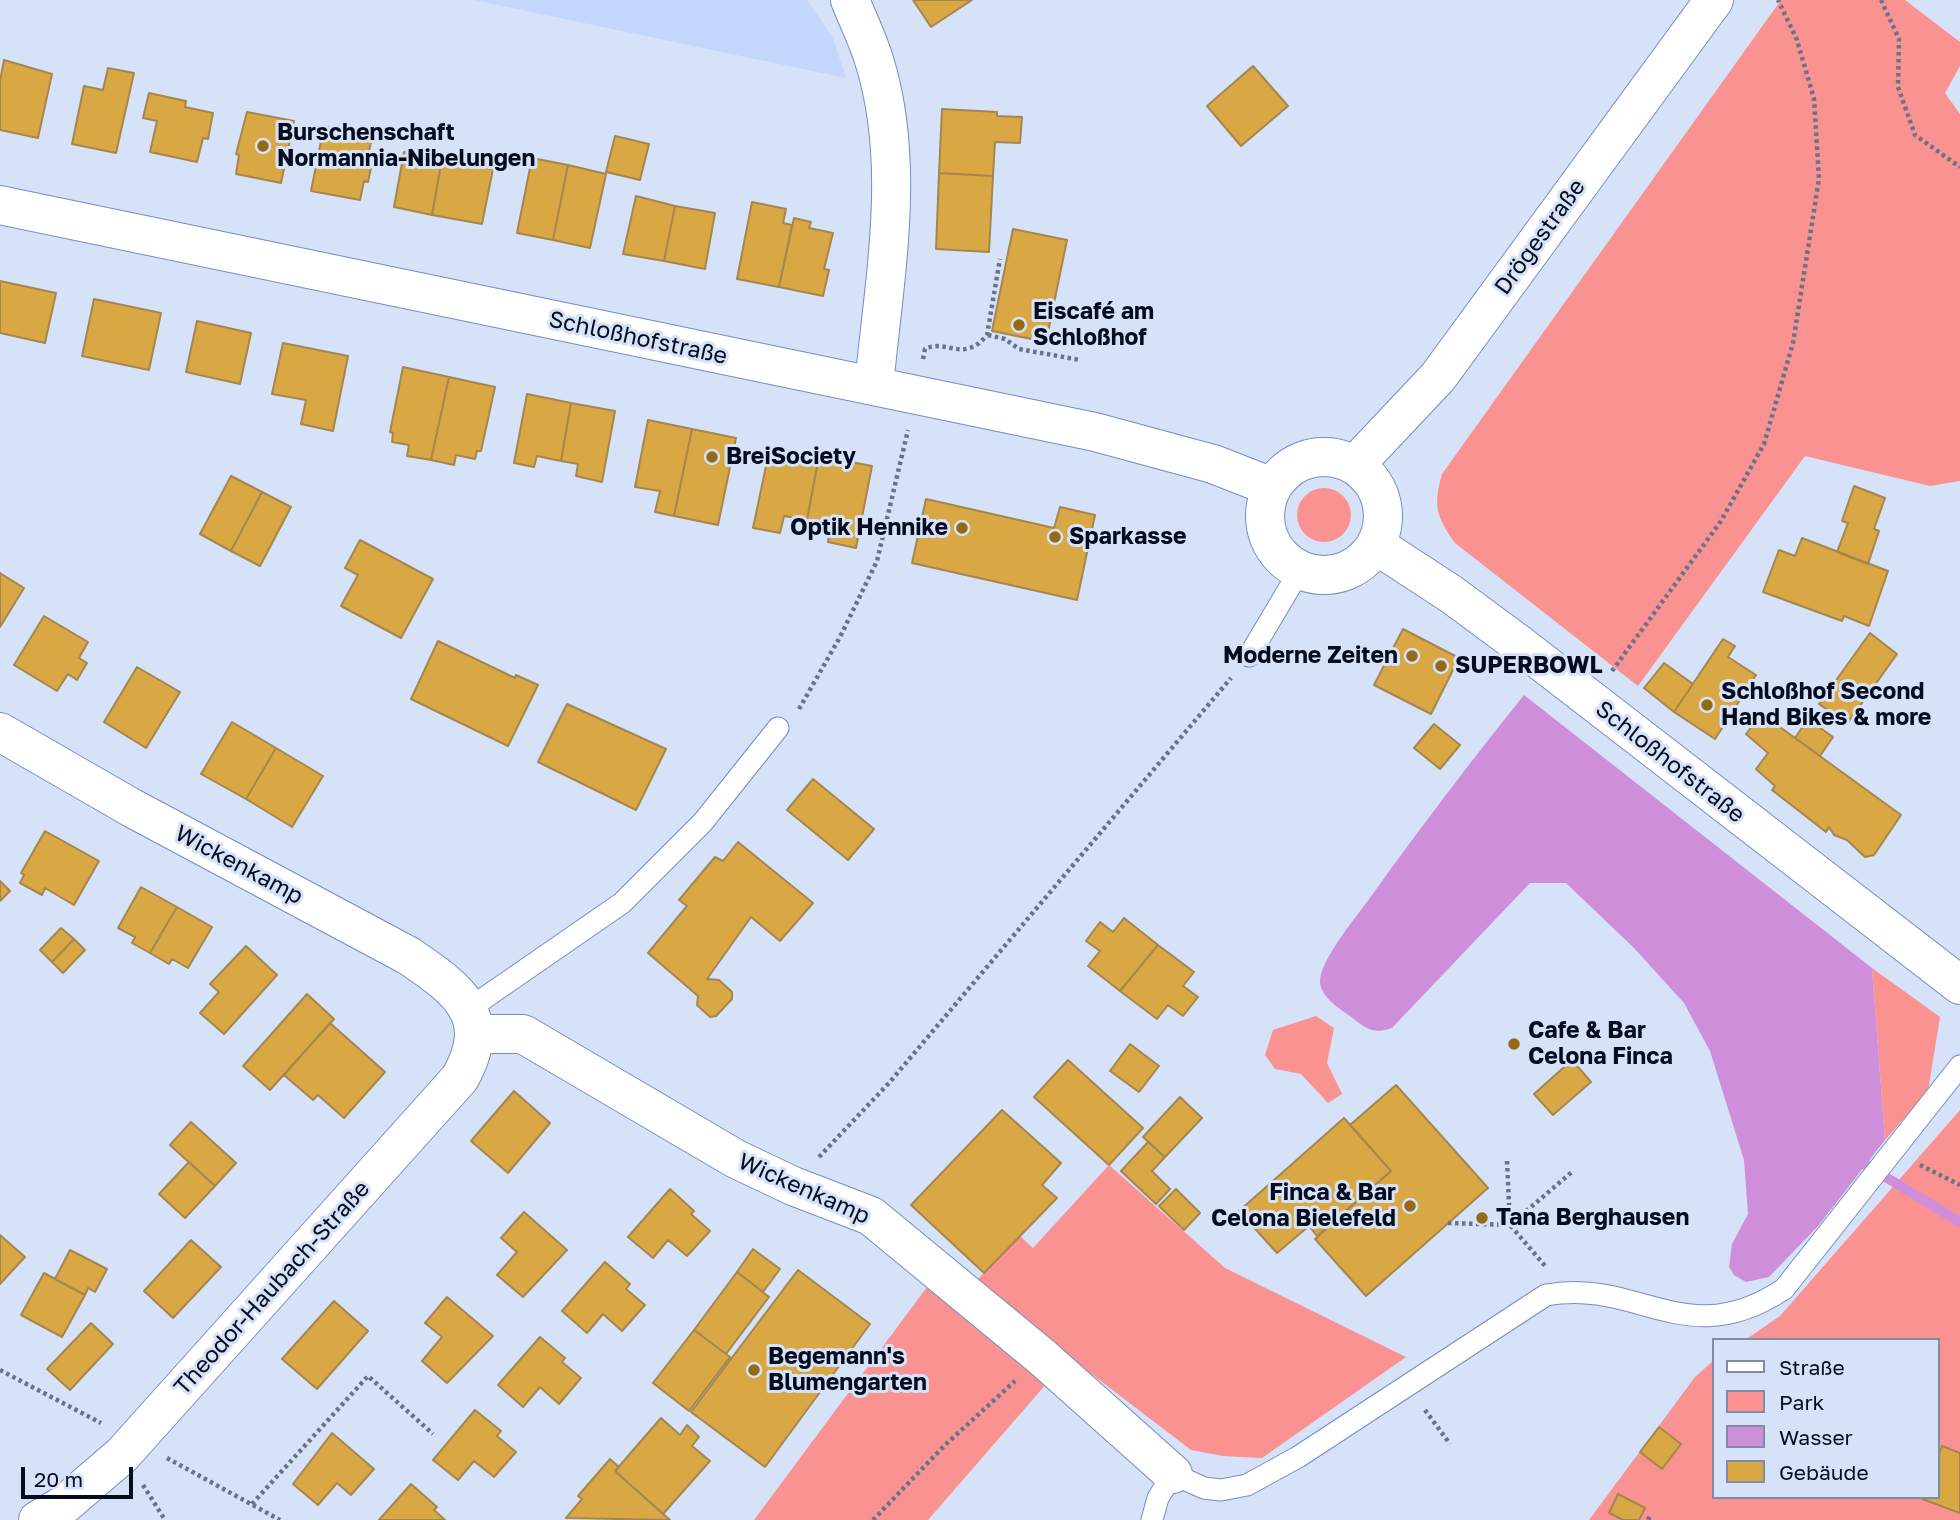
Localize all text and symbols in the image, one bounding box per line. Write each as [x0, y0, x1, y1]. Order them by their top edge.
place label: Burschenschaft Normannia-Nibelungen [277, 119, 535, 173]
marker: Burschenschaft Normannia-Nibelungen [255, 138, 271, 154]
street label: Drögestraße [1489, 174, 1591, 300]
place label: Eiscafé am Schloßhof [1033, 298, 1154, 352]
street label: Schloßhofstraße [546, 306, 730, 370]
marker: Eiscafé am Schloßhof [1011, 317, 1027, 333]
place label: BreiSociety [726, 443, 856, 471]
marker: BreiSociety [704, 449, 720, 465]
place label: Optik Hennike [790, 514, 948, 542]
marker: Optik Hennike [954, 520, 970, 536]
place label: Sparkasse [1069, 523, 1187, 551]
marker: Sparkasse [1047, 529, 1063, 545]
place label: Moderne Zeiten [1223, 642, 1398, 670]
marker: Moderne Zeiten [1404, 648, 1420, 664]
place label: SUPERBOWL [1455, 652, 1603, 680]
marker: SUPERBOWL [1433, 658, 1449, 674]
place label: Schloßhof Second Hand Bikes & more [1721, 678, 1931, 732]
street label: Schloßhofstraße [1590, 695, 1750, 829]
marker: Schloßhof Second Hand Bikes & more [1699, 697, 1715, 713]
street label: Wickenkamp [170, 820, 308, 910]
place label: Cafe & Bar Celona Finca [1528, 1017, 1673, 1071]
marker: Cafe & Bar Celona Finca [1506, 1036, 1522, 1052]
street label: Wickenkamp [734, 1148, 874, 1230]
street label: Theodor-Haubach-Straße [169, 1175, 375, 1401]
place label: Finca & Bar Celona Bielefeld [1211, 1179, 1396, 1233]
marker: Finca & Bar Celona Bielefeld [1402, 1198, 1418, 1214]
place label: Tana Berghausen [1496, 1204, 1689, 1232]
marker: Tana Berghausen [1474, 1210, 1490, 1226]
legend [1712, 1338, 1939, 1499]
place label: Begemann's Blumengarten [768, 1343, 927, 1397]
text: Straße [1779, 1354, 1845, 1380]
marker: Begemann's Blumengarten [746, 1362, 762, 1378]
text: Park [1779, 1389, 1824, 1415]
text: Wasser [1779, 1424, 1853, 1450]
scale bar [24, 1454, 136, 1498]
text: Gebäude [1779, 1459, 1869, 1485]
text: 20 m [34, 1466, 83, 1492]

